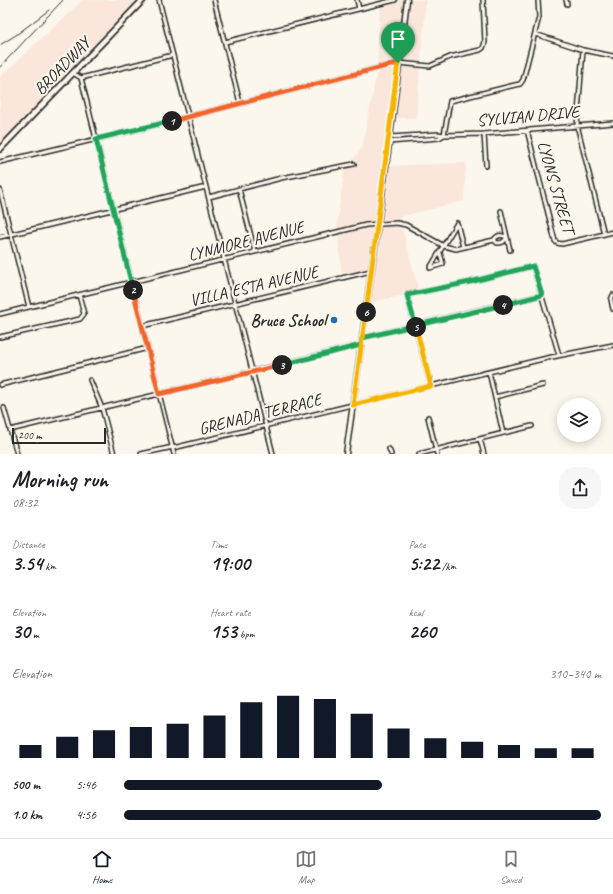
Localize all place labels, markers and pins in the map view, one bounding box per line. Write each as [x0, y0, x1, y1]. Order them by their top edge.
pin [381, 22, 415, 63]
pin: 1 [162, 111, 182, 131]
pin: 2 [123, 280, 143, 300]
pin: 4 [493, 295, 513, 315]
pin: 6 [356, 302, 376, 322]
place label: Bruce School [251, 310, 329, 331]
marker: Bruce School [329, 315, 339, 325]
pin: 5 [406, 317, 426, 337]
pin: 3 [272, 355, 292, 375]

